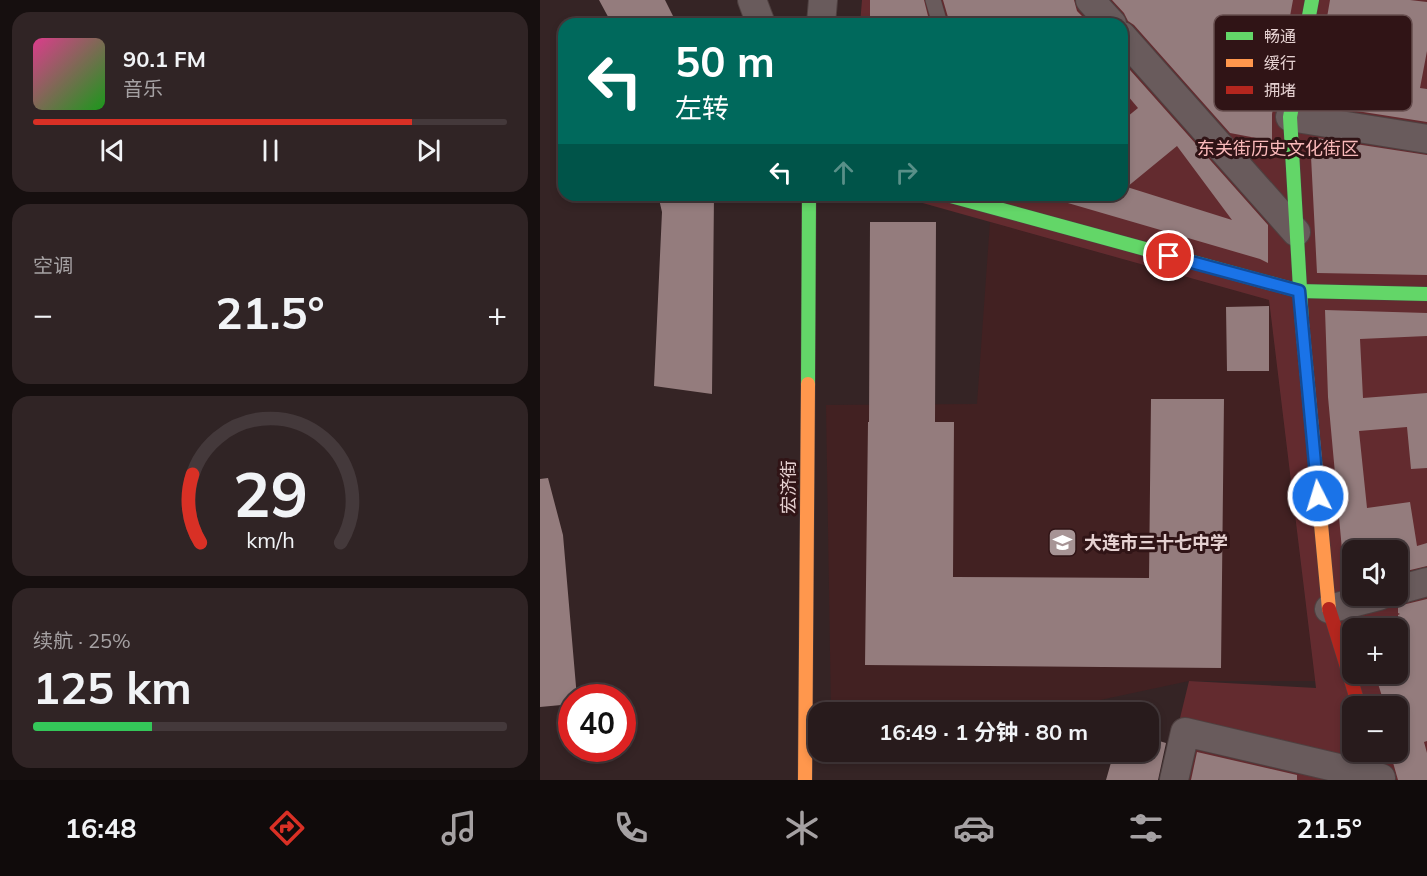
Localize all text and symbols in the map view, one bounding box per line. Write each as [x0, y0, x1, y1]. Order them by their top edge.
legend [1214, 15, 1412, 111]
text: 畅通 [1264, 26, 1296, 46]
text: 50 m [675, 35, 775, 88]
icon: left [576, 42, 654, 120]
text: 90.1 FM [123, 45, 206, 73]
text: 缓行 [1264, 53, 1296, 73]
text: 音乐 [123, 76, 163, 101]
text: 拥堵 [1264, 80, 1296, 100]
text: 左转 [675, 91, 729, 125]
icon: previous [96, 134, 129, 167]
icon: pause [254, 134, 287, 167]
icon: next [412, 134, 445, 167]
park label: 东关街历史文化街区 [1197, 137, 1359, 160]
icon: left [764, 156, 797, 189]
icon: ahead [827, 156, 860, 189]
icon: right [890, 156, 923, 189]
pin [1143, 230, 1194, 281]
icon: arrive [1152, 239, 1185, 272]
text: 空调 [33, 253, 73, 278]
text: 21.5° [215, 284, 325, 340]
text: − [33, 293, 53, 334]
text: + [487, 293, 507, 334]
text: 29 [233, 454, 307, 533]
street label: 宏济街 [777, 460, 800, 514]
position arrow [1286, 464, 1350, 528]
text: km/h [246, 526, 294, 553]
school or university icon: 大连市三十七中学 [1047, 527, 1079, 559]
place label: 大连市三十七中学 [1084, 531, 1228, 554]
map controls [1342, 540, 1408, 762]
button: sound [1342, 540, 1408, 606]
button: + [1342, 618, 1408, 684]
text: 续航 · 25% [33, 628, 131, 653]
text: 125 km [33, 659, 192, 715]
speed limit sign: 40 [558, 684, 636, 762]
button: − [1342, 696, 1408, 762]
text: 16:49 · 1 分钟 · 80 m [879, 718, 1088, 746]
icon: directions [266, 807, 308, 849]
icon: music [438, 807, 480, 849]
icon: phone [610, 807, 652, 849]
icon: climate [781, 807, 823, 849]
icon: car [953, 807, 995, 849]
icon: filters [1125, 807, 1167, 849]
text: 16:48 [65, 811, 136, 845]
text: 21.5° [1297, 811, 1362, 845]

